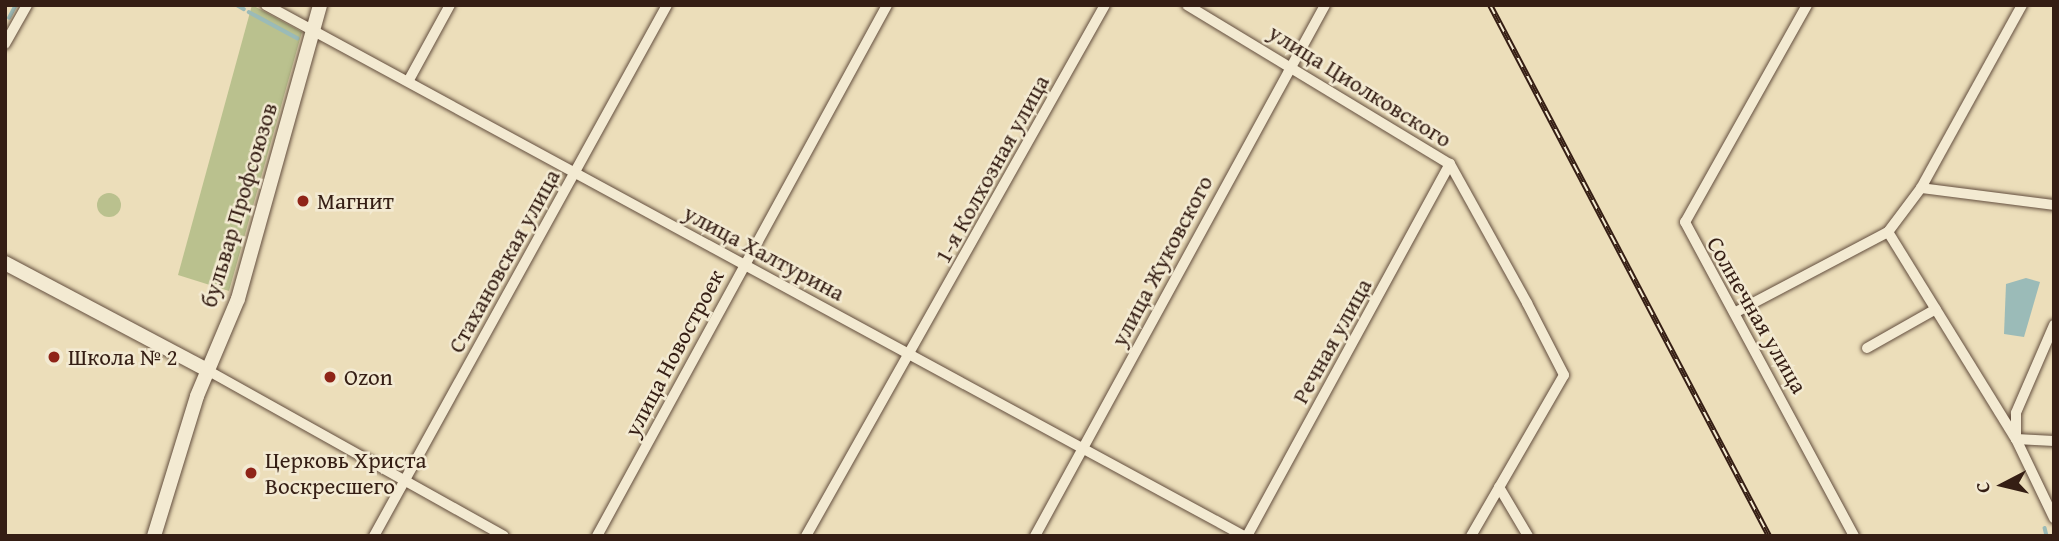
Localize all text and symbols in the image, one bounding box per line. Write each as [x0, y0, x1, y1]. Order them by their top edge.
street label: улица Циолковского [1263, 19, 1457, 153]
street label: 1-я Колхозная улица [929, 70, 1055, 268]
street label: бульвар Профсоюзов [195, 99, 283, 311]
street label: Стахановская улица [442, 164, 566, 358]
street label: улица Жуковского [1105, 171, 1219, 351]
place label: Магнит [317, 187, 394, 215]
marker: Магнит [295, 193, 311, 209]
street label: улица Халтурина [679, 199, 849, 307]
street label: Солнечная улица [1701, 232, 1813, 398]
street label: улица Новостроек [618, 265, 730, 441]
street label: Речная улица [1286, 274, 1378, 408]
place label: Школа № 2 [68, 343, 178, 371]
marker: Школа № 2 [46, 349, 62, 365]
place label: Ozon [344, 363, 393, 391]
marker: Ozon [322, 369, 338, 385]
place label: Церковь Христа Воскресшего [265, 446, 427, 500]
north arrow [1968, 450, 2038, 520]
marker: Церковь Христа Воскресшего [243, 465, 259, 481]
text: С [1968, 481, 1997, 495]

